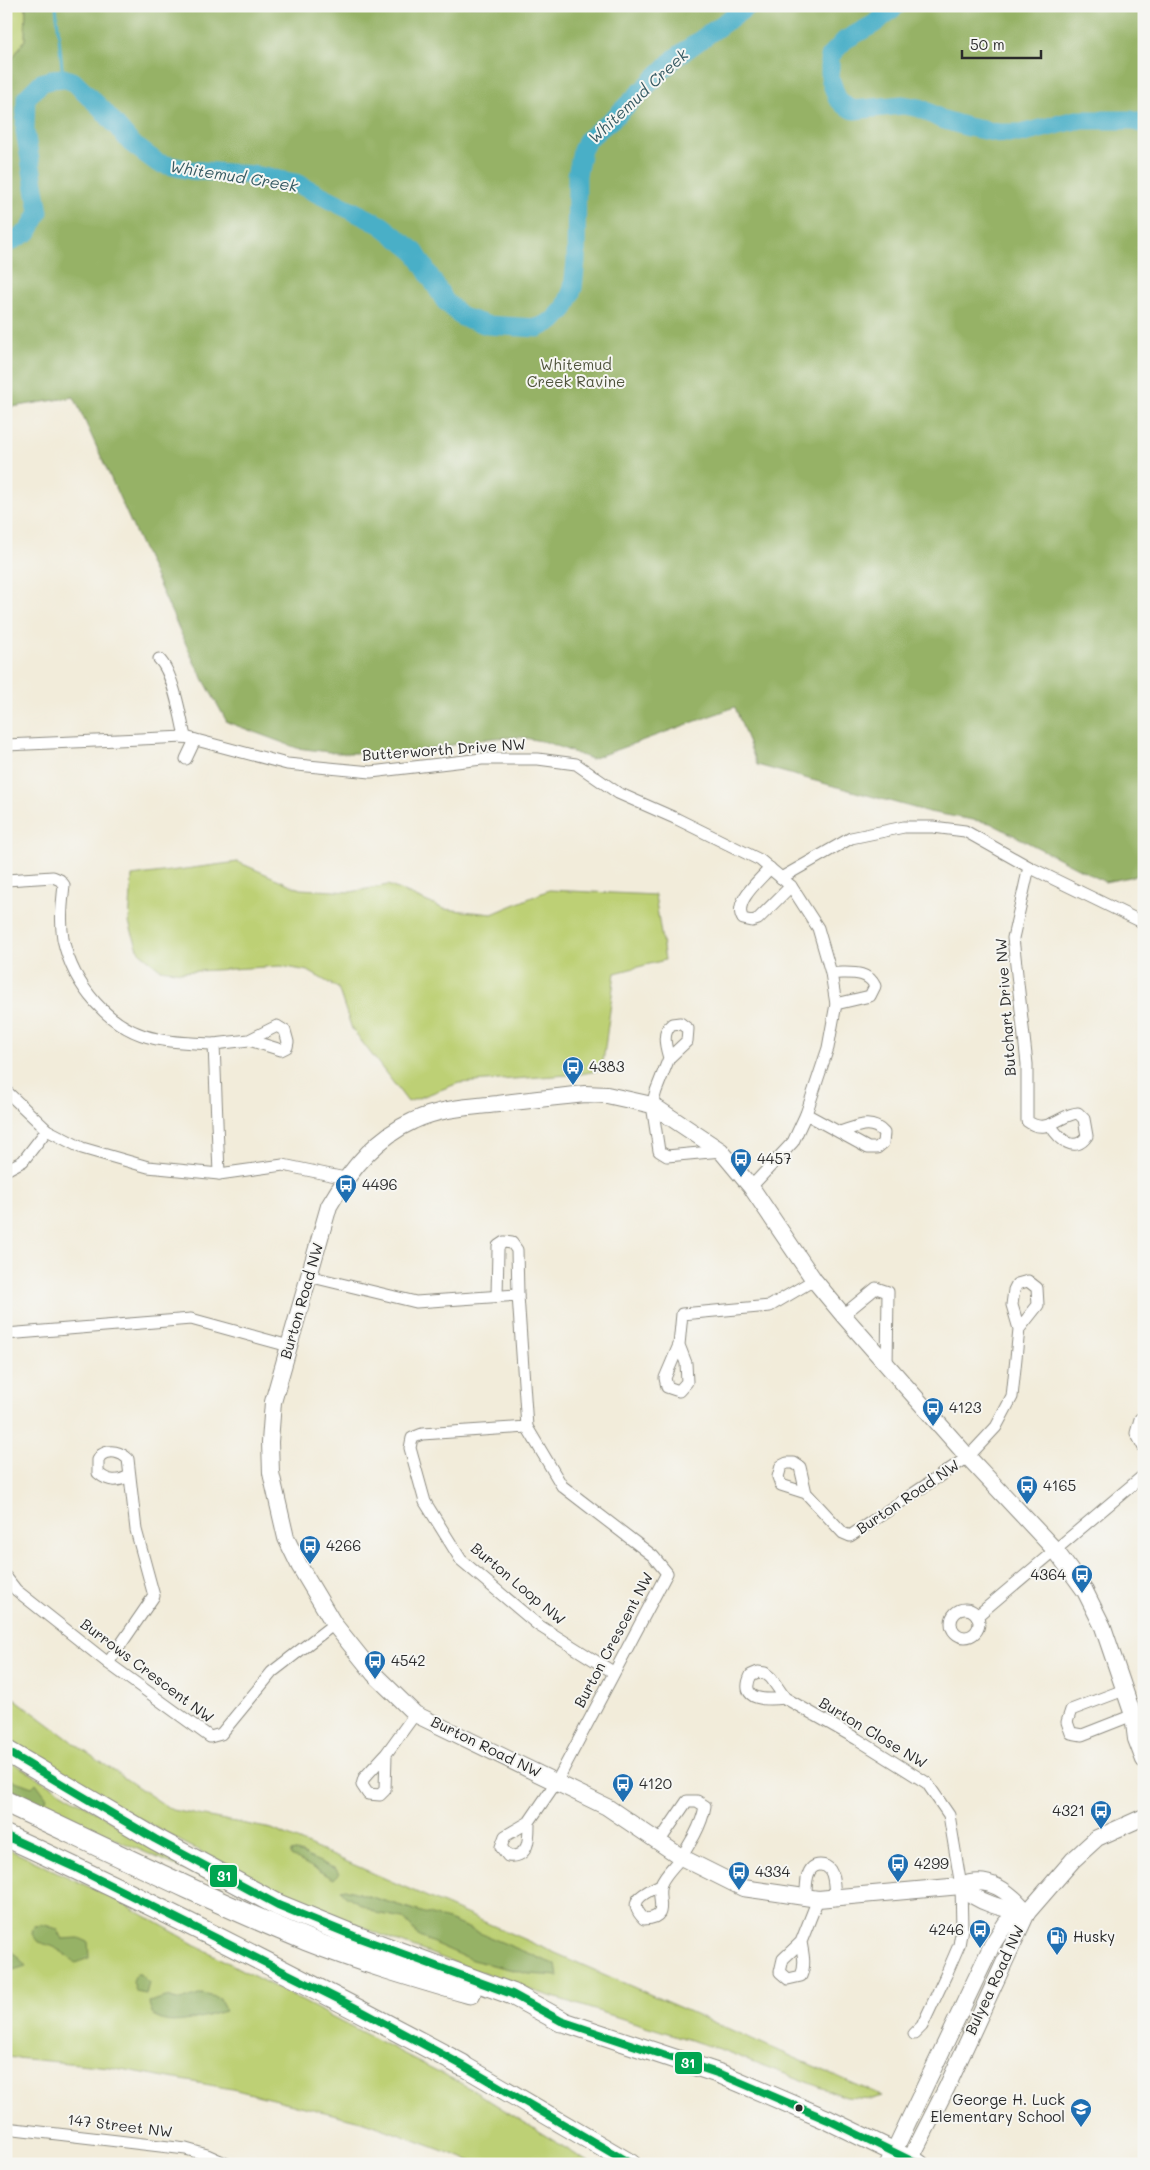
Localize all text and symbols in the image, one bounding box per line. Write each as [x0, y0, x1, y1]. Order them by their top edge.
scale bar [962, 28, 1041, 60]
text: 50 m [970, 34, 1005, 54]
water label: Whitemud Creek [583, 43, 693, 147]
water label: Whitemud Creek [169, 155, 300, 196]
park label: Whitemud Creek Ravine [527, 354, 625, 391]
street label: Butterworth Drive NW [361, 733, 527, 765]
street label: Butchart Drive NW [990, 937, 1020, 1077]
bus stop icon: 4383 [561, 1055, 585, 1086]
place label: 4383 [589, 1056, 625, 1076]
bus stop icon: 4457 [729, 1147, 753, 1178]
place label: 4457 [757, 1148, 792, 1168]
bus stop icon: 4496 [334, 1173, 358, 1204]
place label: 4496 [362, 1174, 398, 1194]
street label: Burton Road NW [275, 1240, 327, 1361]
bus stop icon: 4123 [921, 1396, 945, 1427]
place label: 4123 [949, 1397, 982, 1417]
street label: Burton Road NW [852, 1454, 963, 1538]
bus stop icon: 4165 [1015, 1474, 1039, 1505]
place label: 4165 [1043, 1475, 1076, 1495]
bus stop icon: 4266 [298, 1534, 322, 1565]
place label: 4266 [326, 1535, 361, 1555]
street label: Burton Loop NW [467, 1538, 570, 1629]
bus stop icon: 4364 [1070, 1563, 1094, 1594]
place label: 4364 [1031, 1564, 1066, 1584]
street label: Burton Crescent NW [569, 1568, 657, 1711]
street label: Burrows Crescent NW [77, 1613, 218, 1727]
bus stop icon: 4542 [363, 1649, 387, 1680]
place label: 4542 [391, 1650, 426, 1670]
street label: Burton Close NW [816, 1692, 931, 1772]
street label: Burton Road NW [428, 1711, 545, 1781]
bus stop icon: 4120 [611, 1772, 635, 1803]
place label: 4120 [639, 1773, 672, 1793]
bus stop icon: 4321 [1089, 1799, 1113, 1830]
place label: 4321 [1052, 1800, 1085, 1820]
bus stop icon: 4299 [886, 1852, 910, 1883]
place label: 4299 [914, 1853, 949, 1873]
bus stop icon: 4334 [727, 1860, 751, 1891]
place label: 4334 [755, 1861, 790, 1881]
line badge: 31 [209, 1864, 238, 1888]
text: 31 [217, 1866, 231, 1885]
bus stop icon: 4246 [968, 1918, 992, 1949]
place label: 4246 [929, 1919, 964, 1939]
street label: Bulyea Road NW [960, 1921, 1028, 2038]
fuel station icon: Husky [1045, 1925, 1069, 1956]
place label: Husky [1073, 1926, 1115, 1946]
line badge: 31 [674, 2051, 703, 2075]
text: 31 [681, 2053, 695, 2072]
place label: George H. Luck Elementary School [930, 2089, 1065, 2126]
school or university icon: George H. Luck Elementary School [1069, 2097, 1093, 2128]
unlabelled marker [794, 2103, 804, 2113]
street label: 147 Street NW [67, 2109, 174, 2141]

